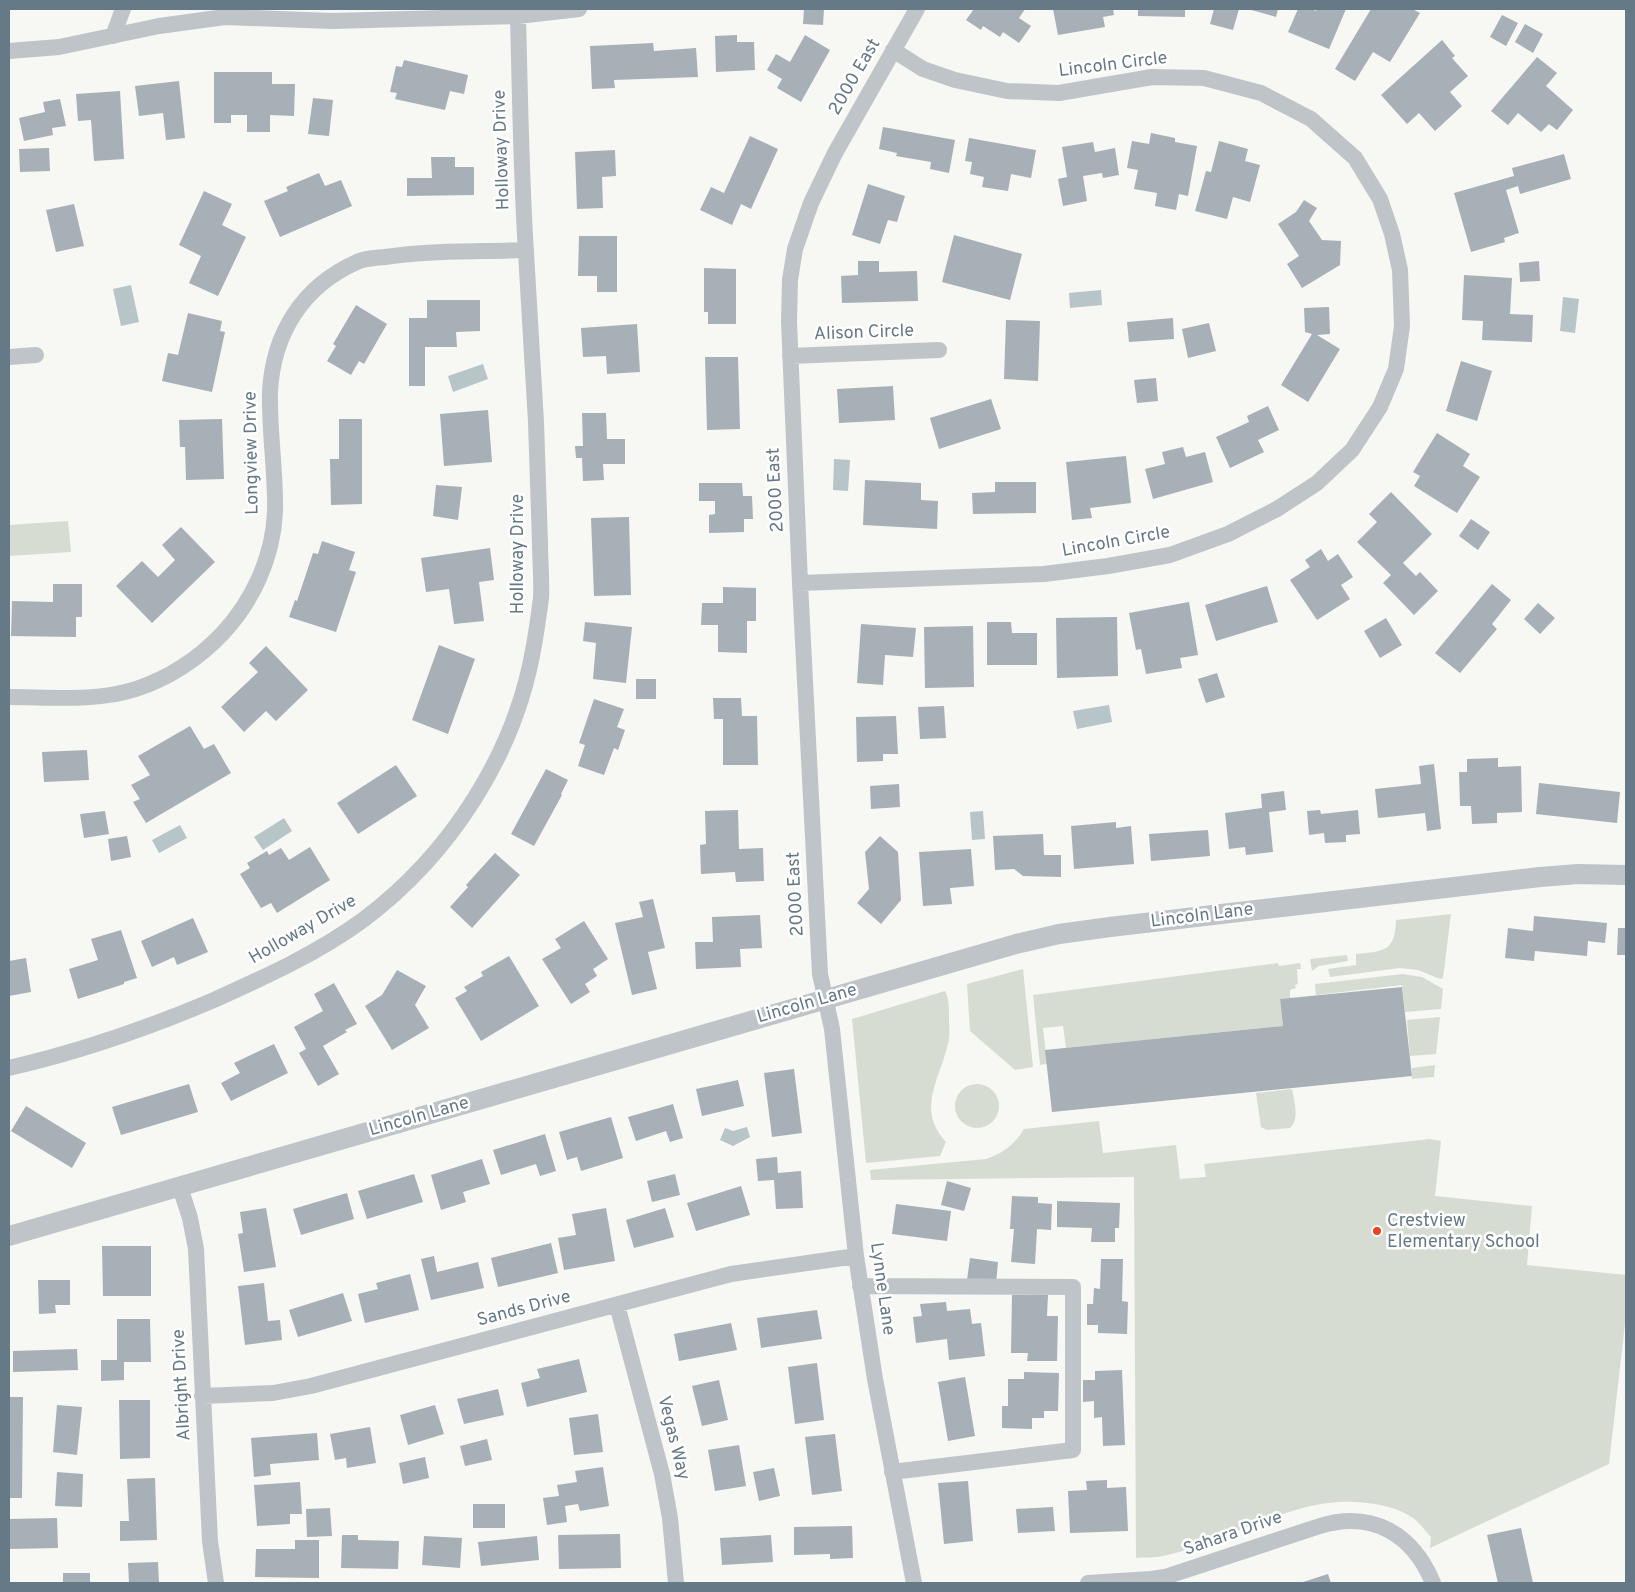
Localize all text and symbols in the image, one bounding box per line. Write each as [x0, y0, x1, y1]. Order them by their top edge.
street label: 2000 East [824, 35, 886, 119]
street label: Lincoln Circle [1057, 47, 1169, 83]
street label: Holloway Drive [488, 89, 516, 211]
street label: Alison Circle [813, 320, 915, 346]
street label: Longview Drive [239, 391, 265, 515]
street label: 2000 East [762, 447, 790, 533]
street label: Holloway Drive [507, 494, 530, 614]
street label: Lincoln Circle [1060, 521, 1172, 563]
street label: 2000 East [782, 851, 810, 937]
street label: Holloway Drive [245, 890, 361, 970]
street label: Lincoln Lane [1149, 898, 1255, 934]
street label: Lincoln Lane [754, 979, 860, 1029]
street label: Lincoln Lane [366, 1092, 472, 1142]
place label: Crestview Elementary School [1387, 1210, 1540, 1254]
marker: Crestview Elementary School [1371, 1225, 1383, 1237]
street label: Lynne Lane [864, 1241, 900, 1337]
street label: Sands Drive [475, 1285, 573, 1333]
street label: Albright Drive [168, 1328, 196, 1442]
street label: Vegas Way [651, 1394, 695, 1482]
street label: Sahara Drive [1180, 1506, 1286, 1562]

